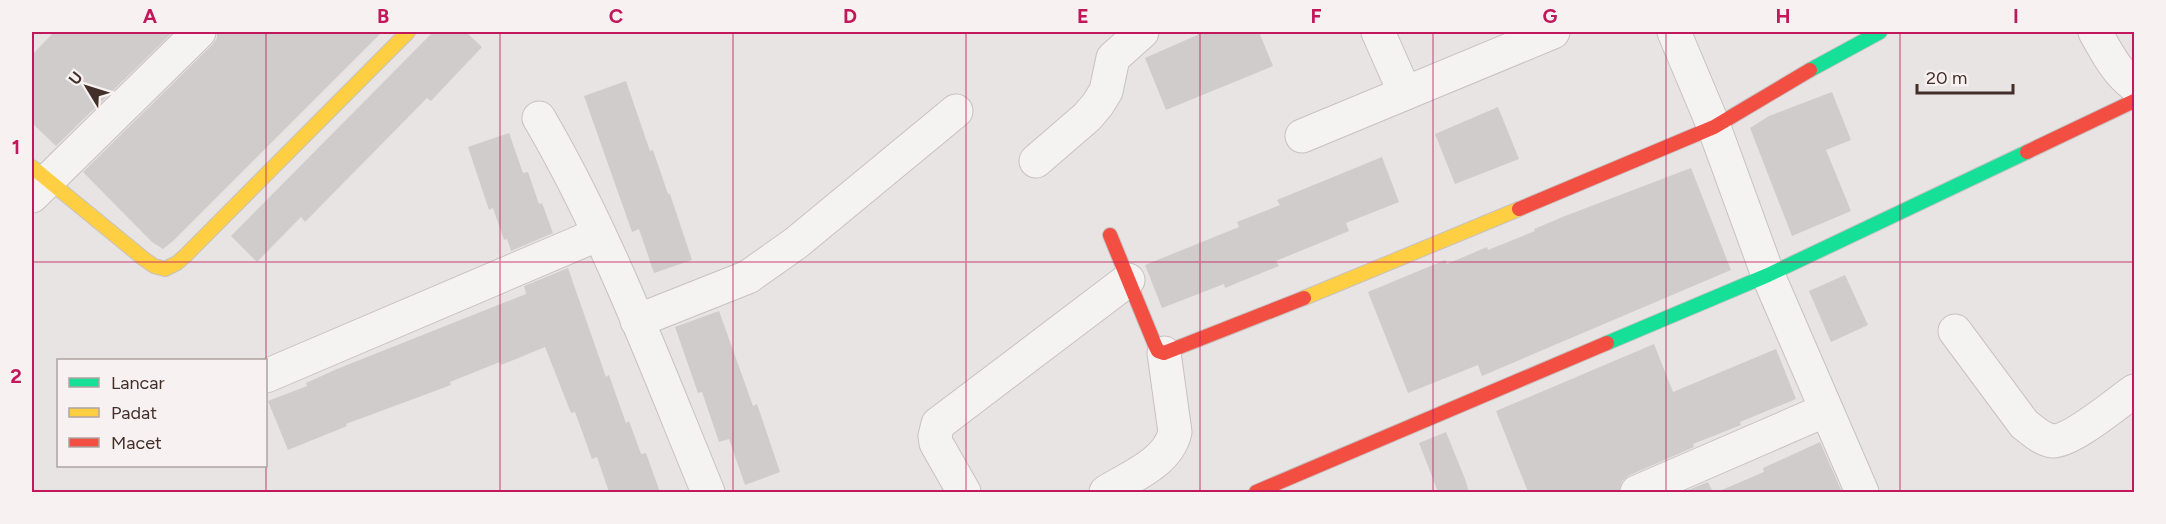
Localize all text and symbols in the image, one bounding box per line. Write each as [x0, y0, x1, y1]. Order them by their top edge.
text: A [143, 4, 158, 28]
text: B [377, 4, 389, 28]
text: C [609, 4, 623, 28]
text: D [843, 4, 857, 28]
text: E [1077, 4, 1089, 28]
text: F [1310, 4, 1322, 28]
text: G [1543, 4, 1558, 28]
text: H [1776, 4, 1791, 28]
text: I [2013, 4, 2019, 28]
north arrow [57, 57, 117, 117]
scale bar [1917, 57, 2013, 95]
text: 20 m [1926, 67, 1967, 89]
text: U [65, 68, 87, 88]
text: 1 [12, 135, 20, 159]
legend [57, 359, 267, 467]
text: 2 [10, 364, 22, 388]
text: Lancar [111, 372, 165, 394]
text: Padat [111, 402, 157, 424]
text: Macet [111, 432, 162, 454]

